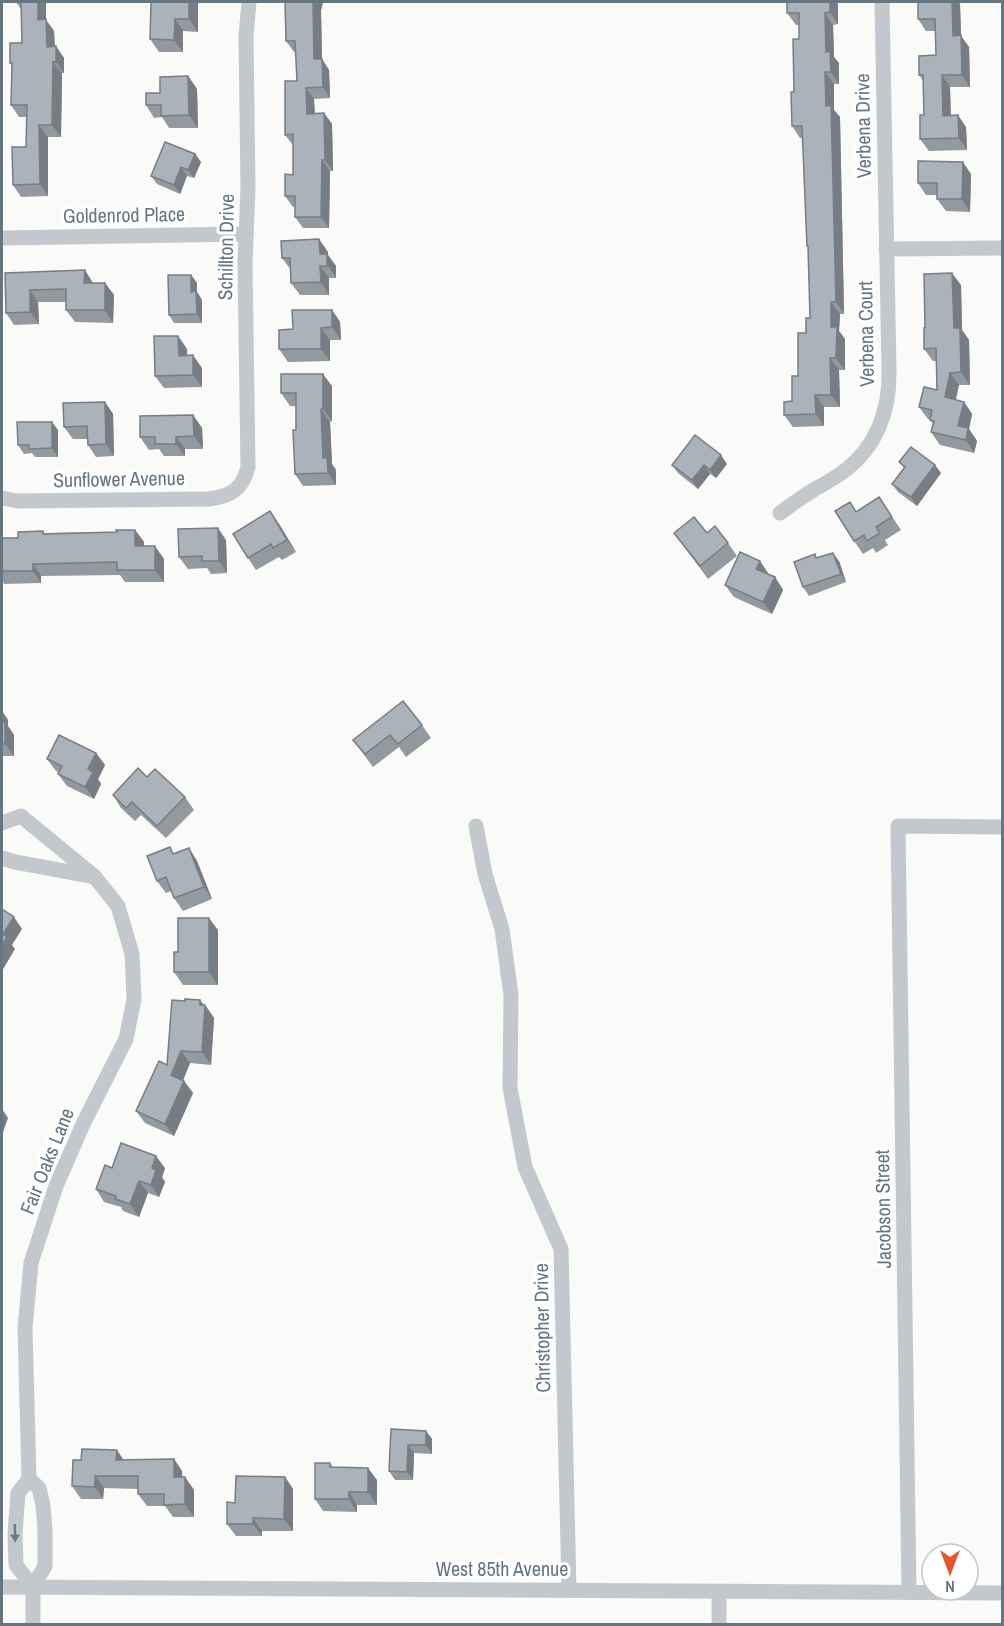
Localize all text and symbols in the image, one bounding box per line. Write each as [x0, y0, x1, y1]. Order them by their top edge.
street label: Verbena Drive [848, 73, 877, 179]
street label: Schillton Drive [211, 193, 240, 301]
street label: Goldenrod Place [63, 200, 185, 229]
street label: Verbena Court [851, 280, 880, 387]
street label: Sunflower Avenue [53, 464, 185, 493]
street label: Fair Oaks Lane [13, 1104, 80, 1218]
street label: Jacobson Street [868, 1149, 897, 1269]
street label: Christopher Drive [527, 1263, 556, 1393]
one-way arrow [10, 1523, 20, 1542]
north arrow [920, 1542, 980, 1602]
street label: West 85th Avenue [436, 1555, 568, 1582]
text: N [945, 1576, 955, 1598]

